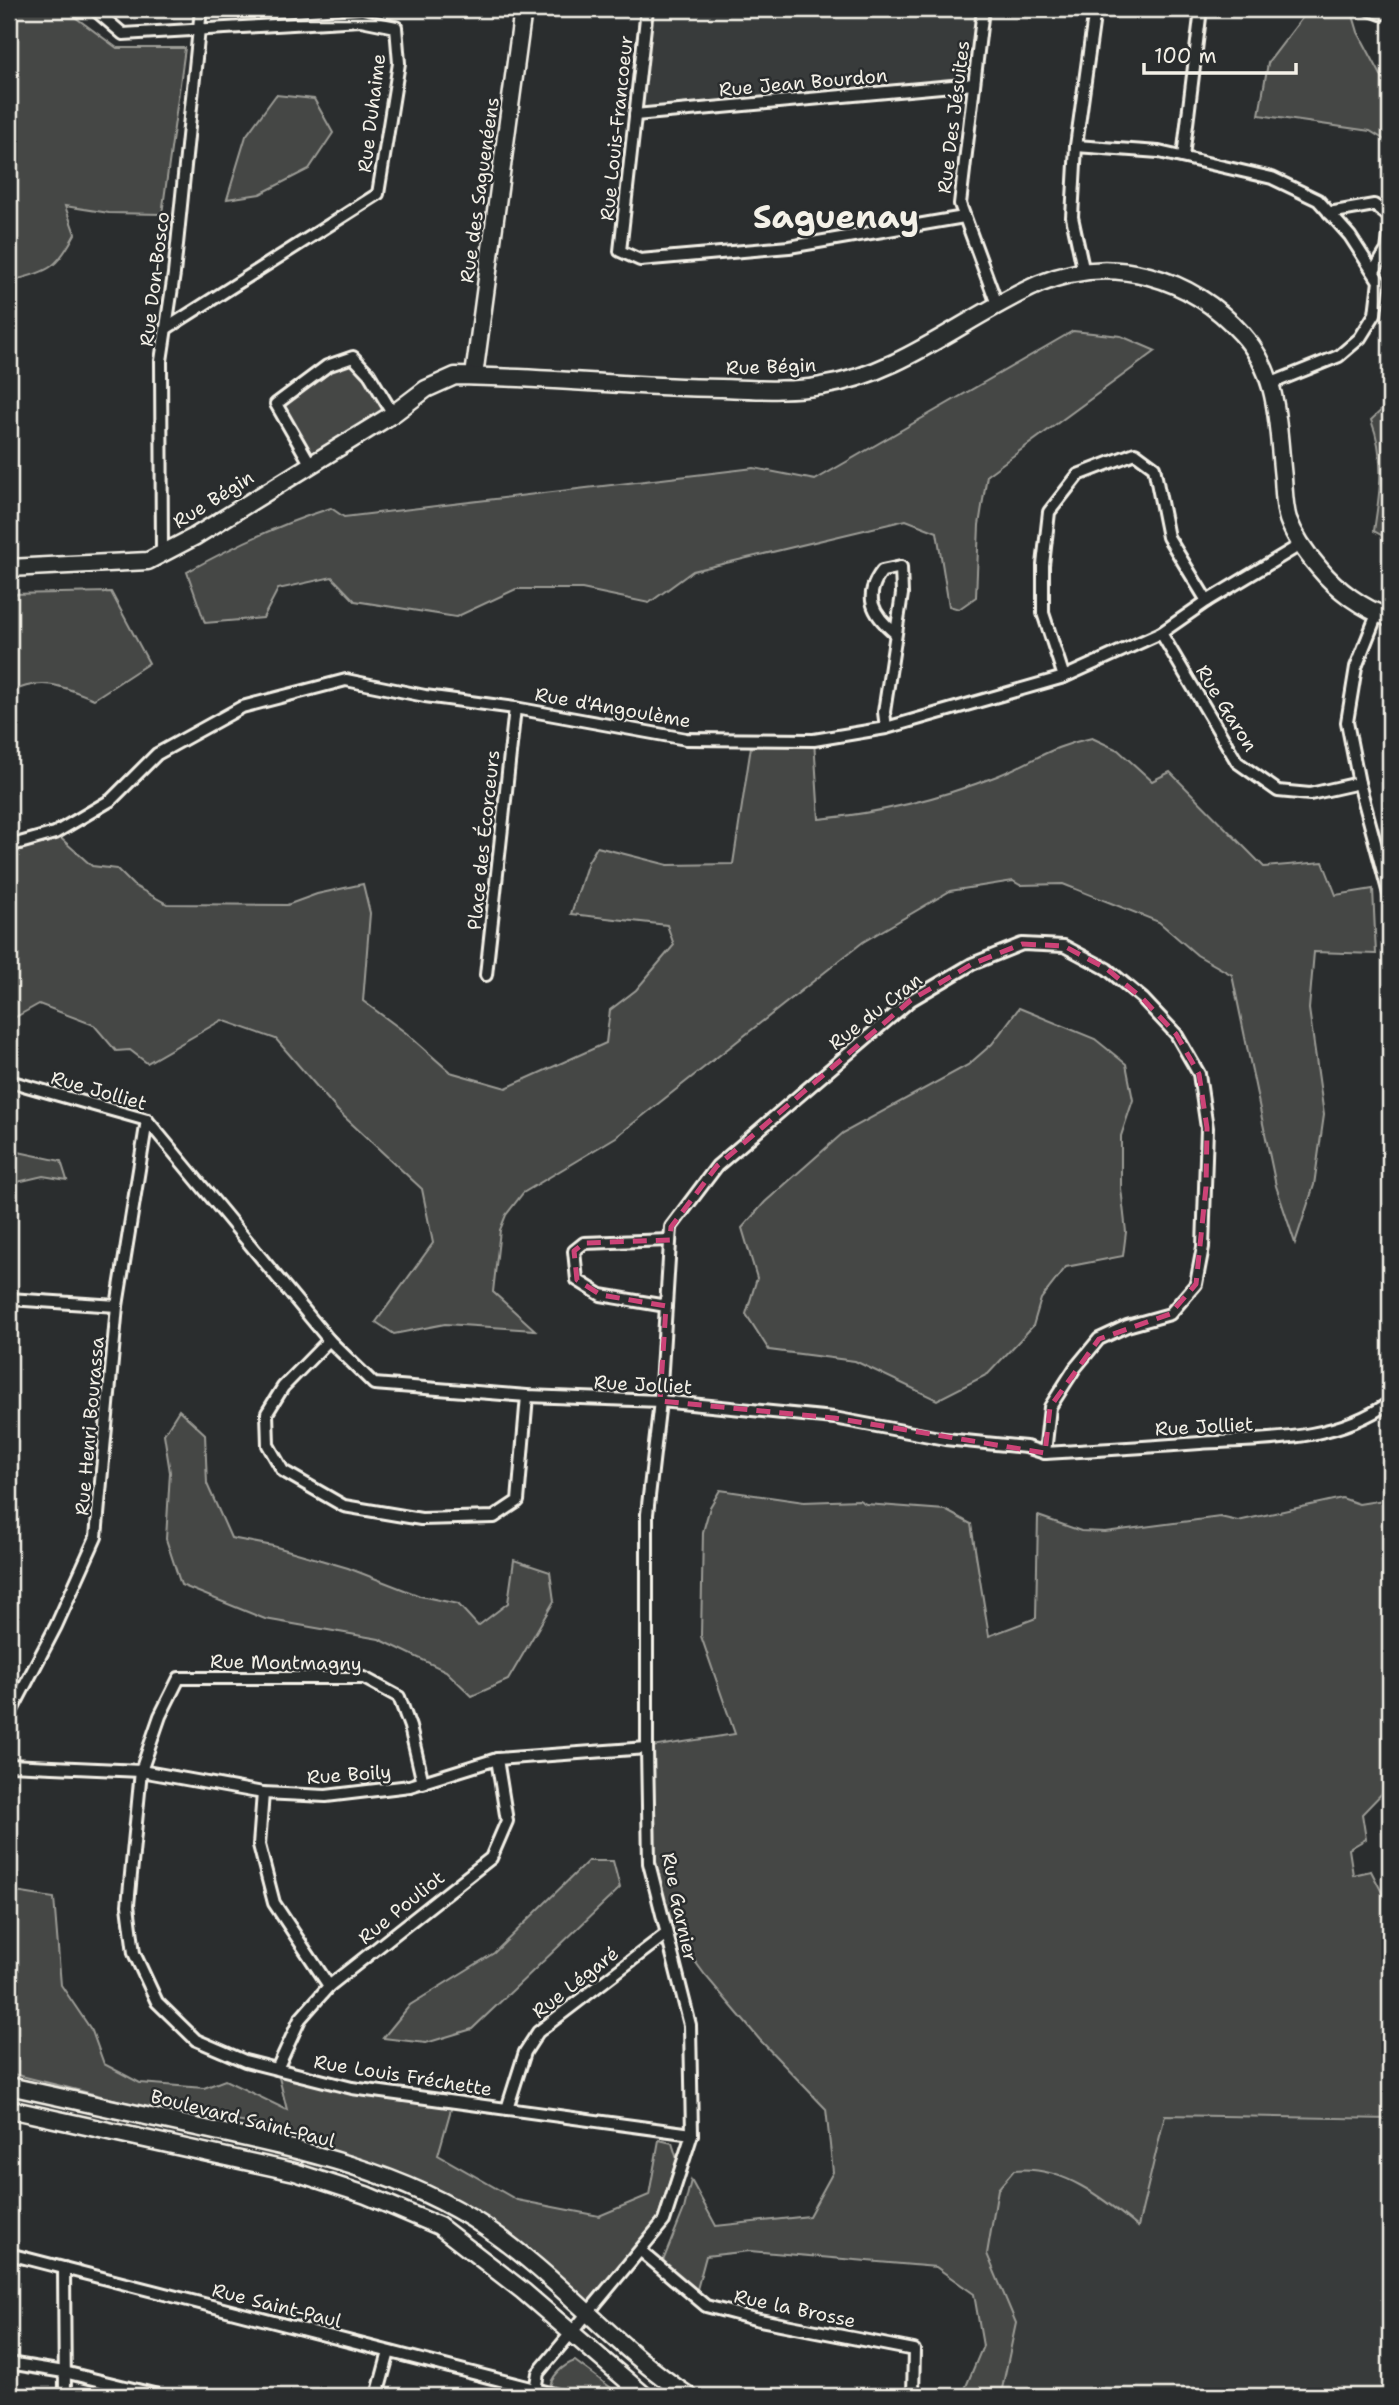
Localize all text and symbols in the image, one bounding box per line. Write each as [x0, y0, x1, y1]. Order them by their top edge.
scale bar [1144, 32, 1296, 76]
street label: Rue Louis-Francoeur [594, 34, 639, 222]
street label: Rue Des Jésuites [932, 39, 975, 195]
text: 100 m [1154, 42, 1217, 70]
street label: Rue Duhaime [352, 52, 391, 174]
street label: Rue Jean Bourdon [718, 63, 888, 102]
street label: Rue des Saguenéens [454, 96, 505, 285]
district label: Saguenay [753, 194, 919, 239]
street label: Rue Don-Bosco [134, 210, 175, 348]
street label: Rue Bégin [725, 352, 817, 381]
street label: Rue Bégin [168, 465, 258, 534]
street label: Rue Garon [1190, 660, 1263, 756]
street label: Rue d'Angoulème [533, 681, 693, 734]
street label: Place des Écorceurs [461, 749, 505, 931]
street label: Rue du Cran [823, 967, 927, 1056]
street label: Rue Jolliet [48, 1065, 150, 1116]
street label: Rue Henri Bourassa [69, 1335, 110, 1517]
street label: Rue Jolliet [593, 1369, 693, 1400]
street label: Rue Jolliet [1154, 1411, 1254, 1442]
street label: Rue Montmagny [210, 1649, 362, 1676]
street label: Rue Boily [306, 1759, 392, 1790]
street label: Rue Garnier [656, 1850, 703, 1964]
street label: Rue Pouliot [353, 1865, 450, 1950]
street label: Rue Légaré [527, 1941, 624, 2024]
street label: Rue Louis Fréchette [312, 2049, 494, 2102]
street label: Boulevard Saint-Paul [148, 2083, 338, 2154]
street label: Rue Saint-Paul [210, 2277, 344, 2334]
street label: Rue la Brosse [732, 2283, 858, 2334]

